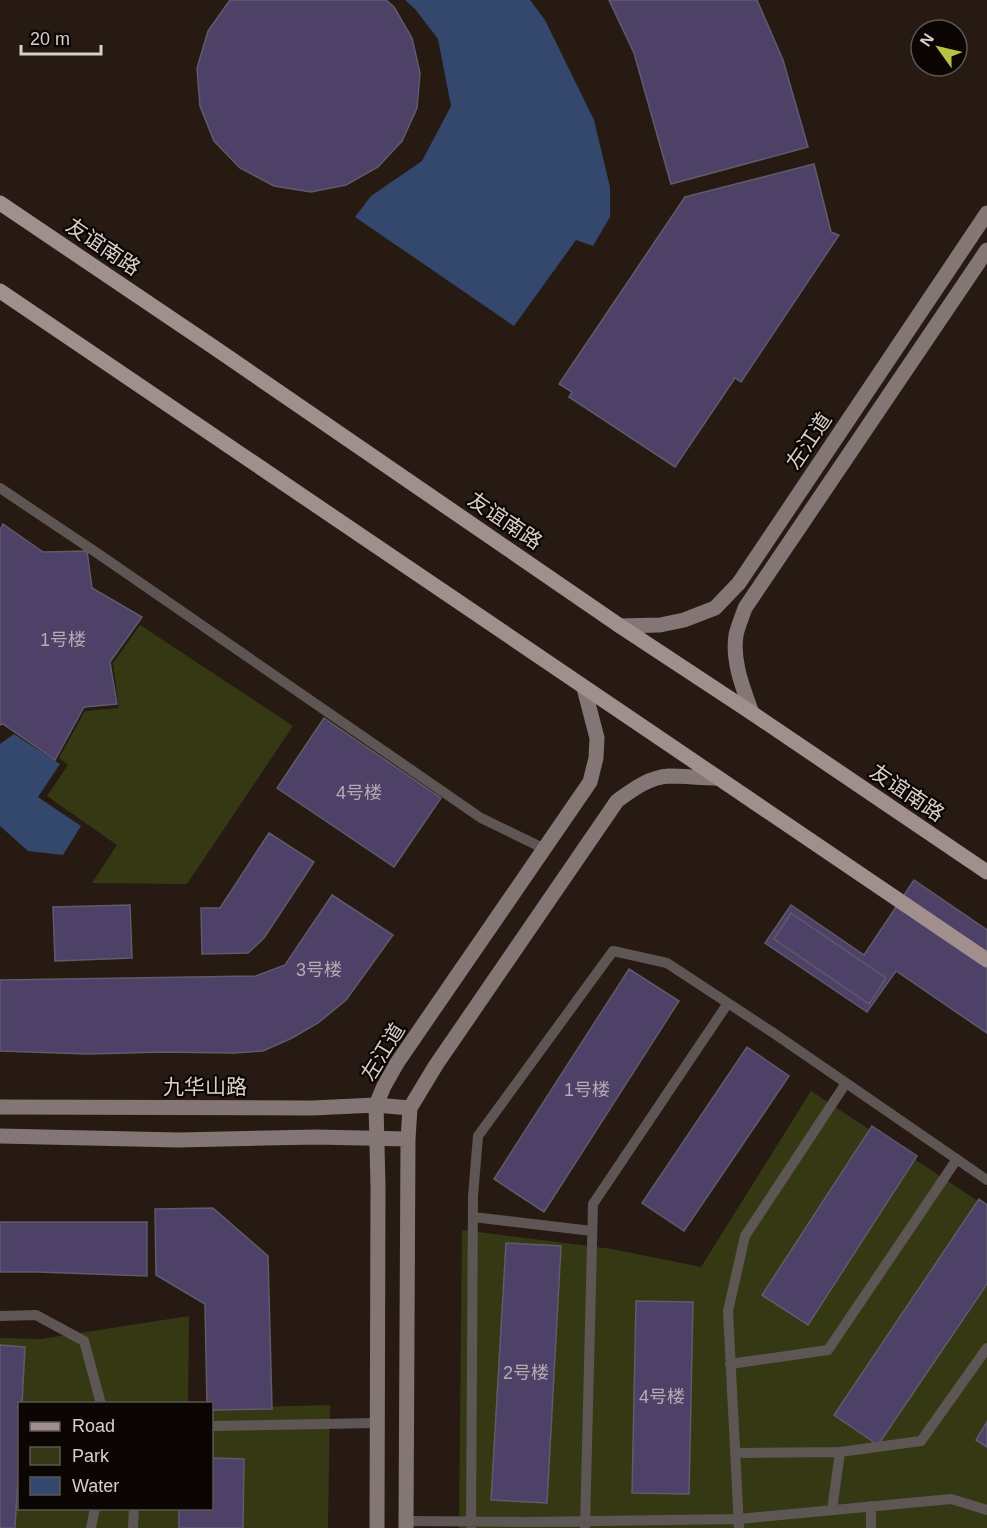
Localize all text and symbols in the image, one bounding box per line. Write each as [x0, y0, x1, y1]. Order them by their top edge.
scale bar [21, 18, 100, 56]
north arrow [909, 18, 969, 78]
text: 20 m [30, 29, 70, 49]
text: N [917, 30, 937, 49]
street label: 友谊南路 [62, 214, 145, 280]
street label: 左江道 [781, 408, 836, 473]
street label: 友谊南路 [464, 488, 547, 554]
house number: 1号楼 [40, 630, 86, 650]
street label: 友谊南路 [866, 760, 949, 826]
house number: 4号楼 [336, 783, 382, 803]
house number: 3号楼 [296, 960, 342, 980]
street label: 左江道 [356, 1019, 409, 1085]
street label: 九华山路 [163, 1075, 247, 1098]
house number: 1号楼 [564, 1080, 610, 1100]
house number: 2号楼 [503, 1363, 549, 1383]
house number: 4号楼 [639, 1387, 685, 1407]
legend [18, 1402, 213, 1510]
text: Road [72, 1416, 115, 1436]
text: Park [72, 1446, 110, 1466]
text: Water [72, 1476, 119, 1496]

